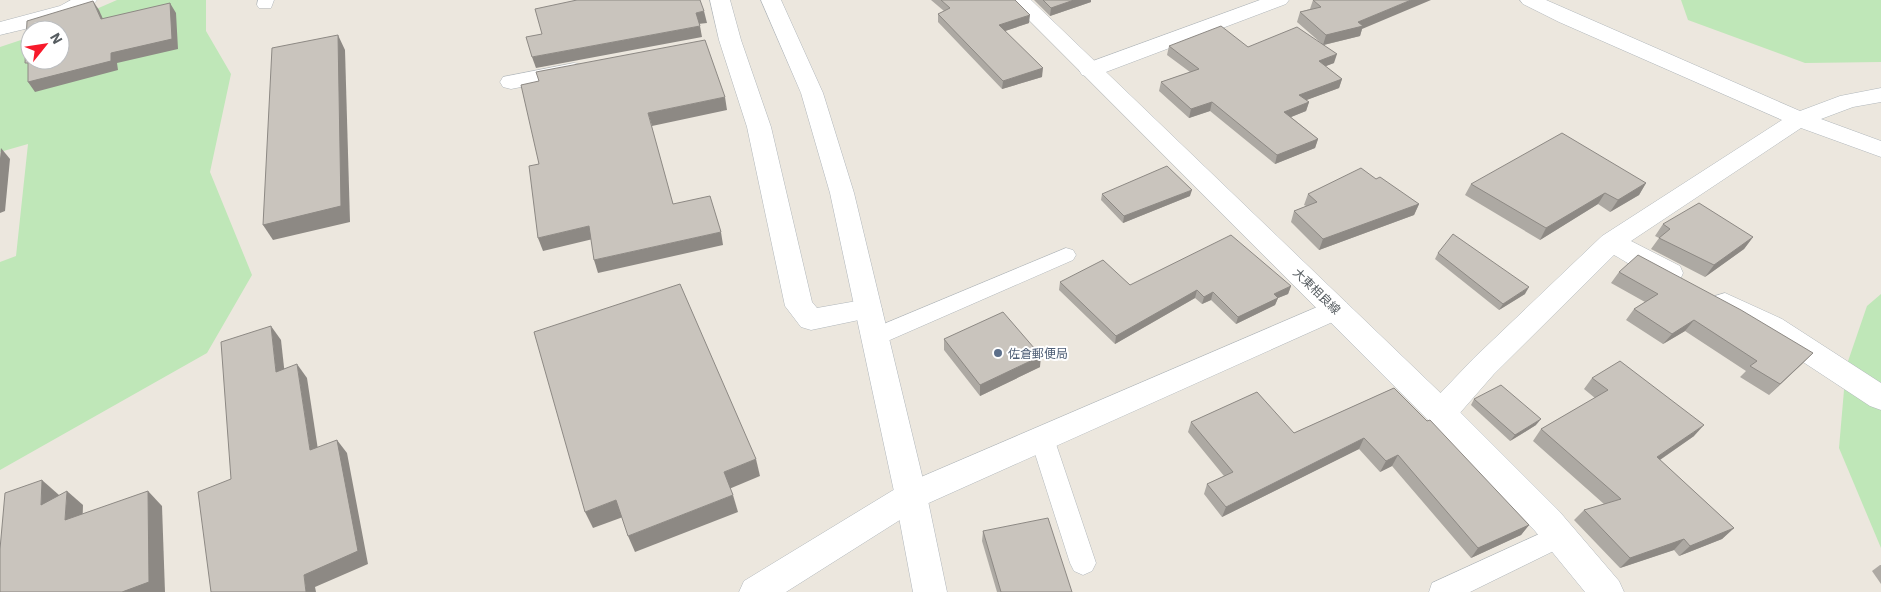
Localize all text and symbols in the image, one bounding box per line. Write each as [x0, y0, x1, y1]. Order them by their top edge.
north arrow [20, 20, 70, 70]
text: N [46, 30, 67, 47]
street label: 大東相良線 [1290, 265, 1344, 317]
place label: 佐倉郵便局 [1008, 346, 1068, 361]
marker: 佐倉郵便局 [992, 347, 1004, 359]

